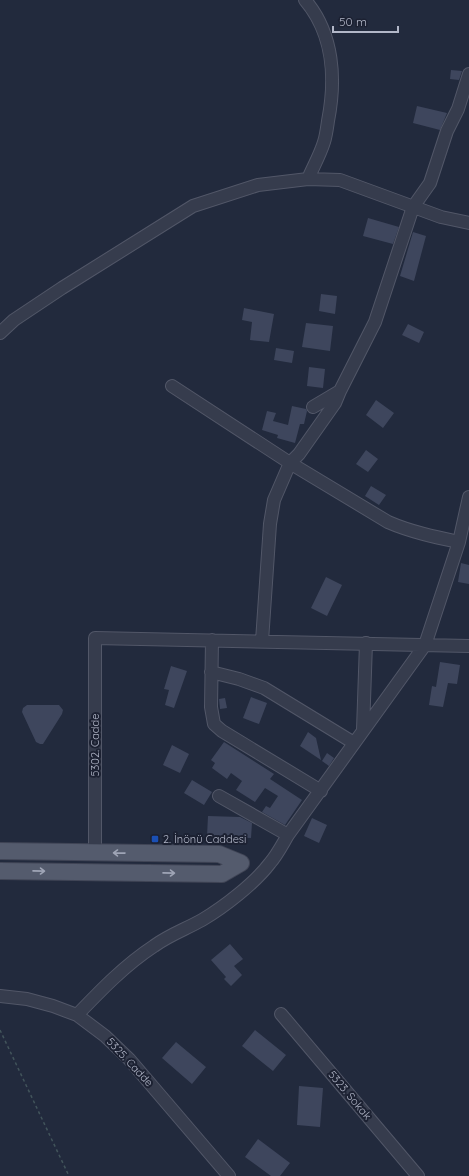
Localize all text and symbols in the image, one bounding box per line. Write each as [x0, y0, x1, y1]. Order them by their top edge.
scale bar [333, 8, 398, 34]
text: 50 m [339, 14, 367, 29]
street label: 5302. Cadde [88, 714, 102, 776]
place label: 2. İnönü Caddesi [163, 832, 246, 846]
marker: 2. İnönü Caddesi [150, 834, 160, 844]
one-way arrow [113, 849, 126, 856]
one-way arrow [32, 867, 45, 875]
one-way arrow [162, 870, 175, 877]
street label: 5325. Cadde [104, 1035, 156, 1089]
street label: 5323. Sokak [325, 1068, 375, 1122]

